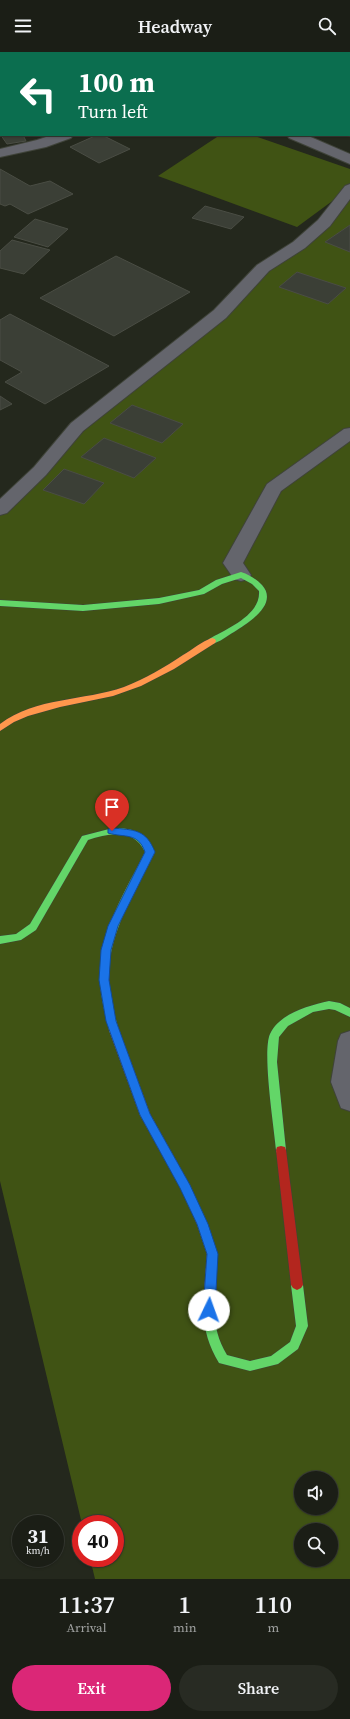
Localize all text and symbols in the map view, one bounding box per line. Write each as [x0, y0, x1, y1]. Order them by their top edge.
text: Headway [138, 14, 212, 39]
icon: menu [12, 15, 34, 37]
icon: search [316, 15, 338, 37]
text: 100 m [78, 63, 155, 101]
icon: left [12, 68, 64, 120]
text: Turn left [78, 99, 148, 124]
pin [95, 790, 129, 831]
icon: arrive [101, 796, 123, 818]
position arrow [188, 1289, 230, 1331]
map controls [294, 1471, 338, 1567]
button: sound [294, 1471, 338, 1515]
speed limit sign: 40 [72, 1515, 124, 1567]
text: 31 [27, 1522, 49, 1550]
button: search [294, 1523, 338, 1567]
text: km/h [26, 1544, 50, 1557]
text: 11:37 [58, 1588, 115, 1621]
text: 1 [179, 1588, 191, 1621]
text: 110 [255, 1588, 292, 1621]
text: Arrival [66, 1619, 107, 1636]
text: min [173, 1619, 197, 1636]
text: m [267, 1619, 279, 1636]
button: Exit [12, 1665, 171, 1711]
button: Share [179, 1665, 338, 1711]

